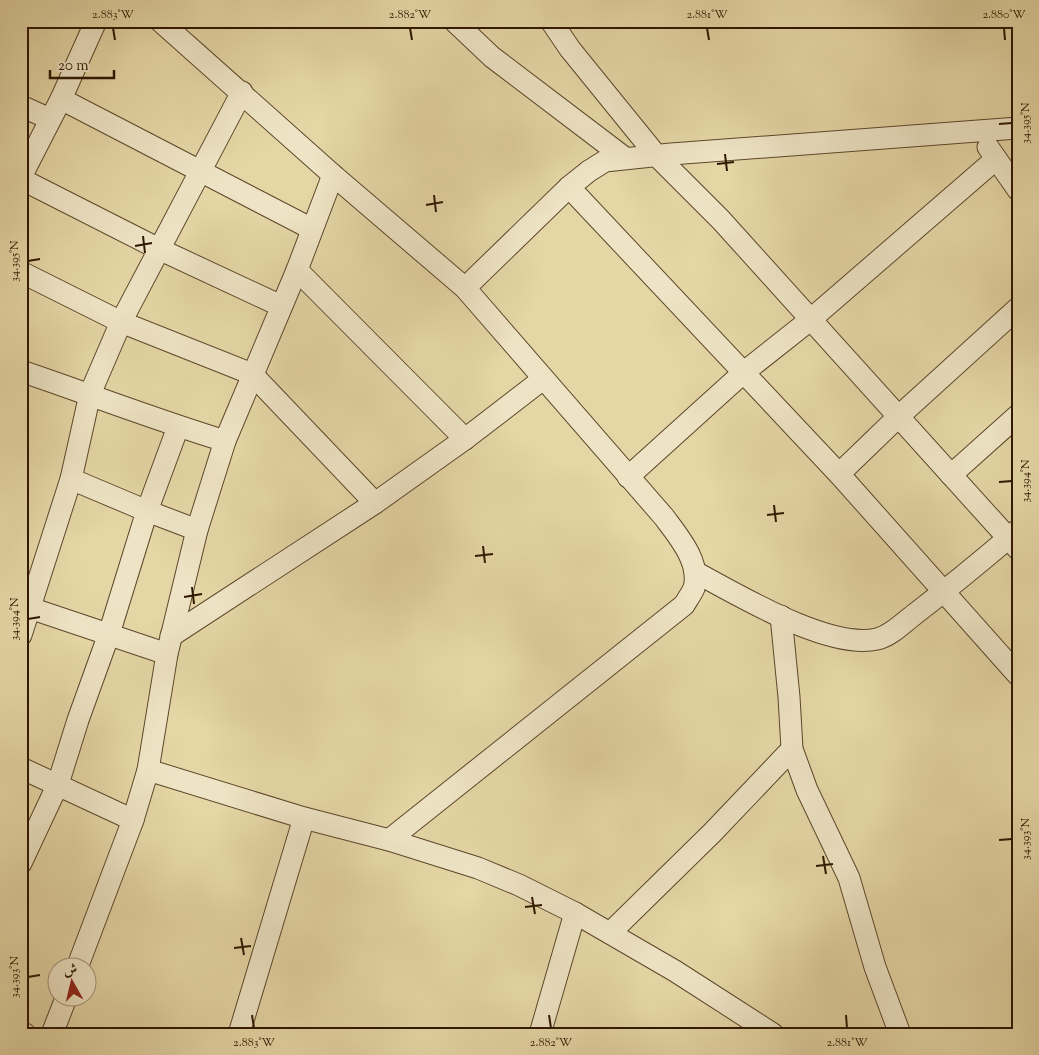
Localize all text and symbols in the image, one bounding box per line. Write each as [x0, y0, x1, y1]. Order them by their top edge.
text: 2.883°W [92, 6, 135, 24]
text: 2.882°W [389, 6, 432, 24]
text: 2.881°W [686, 6, 728, 24]
text: 2.880°W [982, 6, 1026, 24]
scale bar [50, 48, 114, 80]
text: 20 m [58, 56, 89, 77]
text: 34.395°N [1017, 102, 1035, 144]
text: 34.395°N [6, 240, 24, 282]
text: 34.394°N [1017, 459, 1035, 503]
text: 34.394°N [6, 597, 24, 641]
text: 34.393°N [1017, 818, 1035, 860]
text: 34.393°N [6, 956, 24, 998]
north arrow [48, 958, 98, 1008]
text: ش [62, 960, 79, 982]
text: 2.883°W [233, 1034, 276, 1052]
text: 2.882°W [530, 1034, 573, 1052]
text: 2.881°W [826, 1034, 868, 1052]

